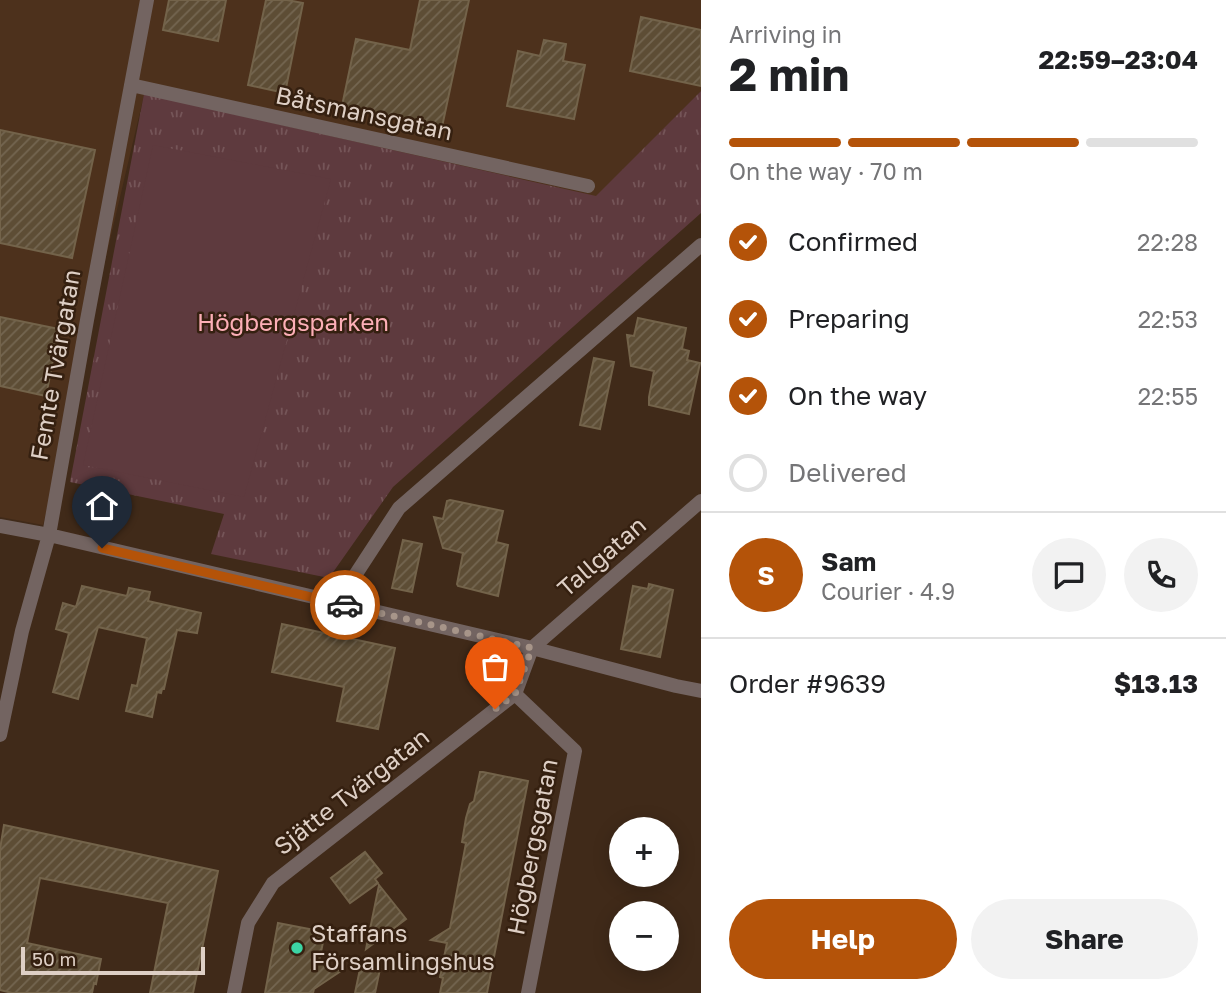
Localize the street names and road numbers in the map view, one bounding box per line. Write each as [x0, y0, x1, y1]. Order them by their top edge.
street label: Båtsmansgatan [273, 80, 455, 145]
street label: Femte Tvärgatan [23, 267, 86, 462]
street label: Tallgatan [551, 510, 651, 602]
street label: Sjätte Tvärgatan [268, 721, 434, 860]
street label: Högbergsgatan [500, 756, 563, 937]

